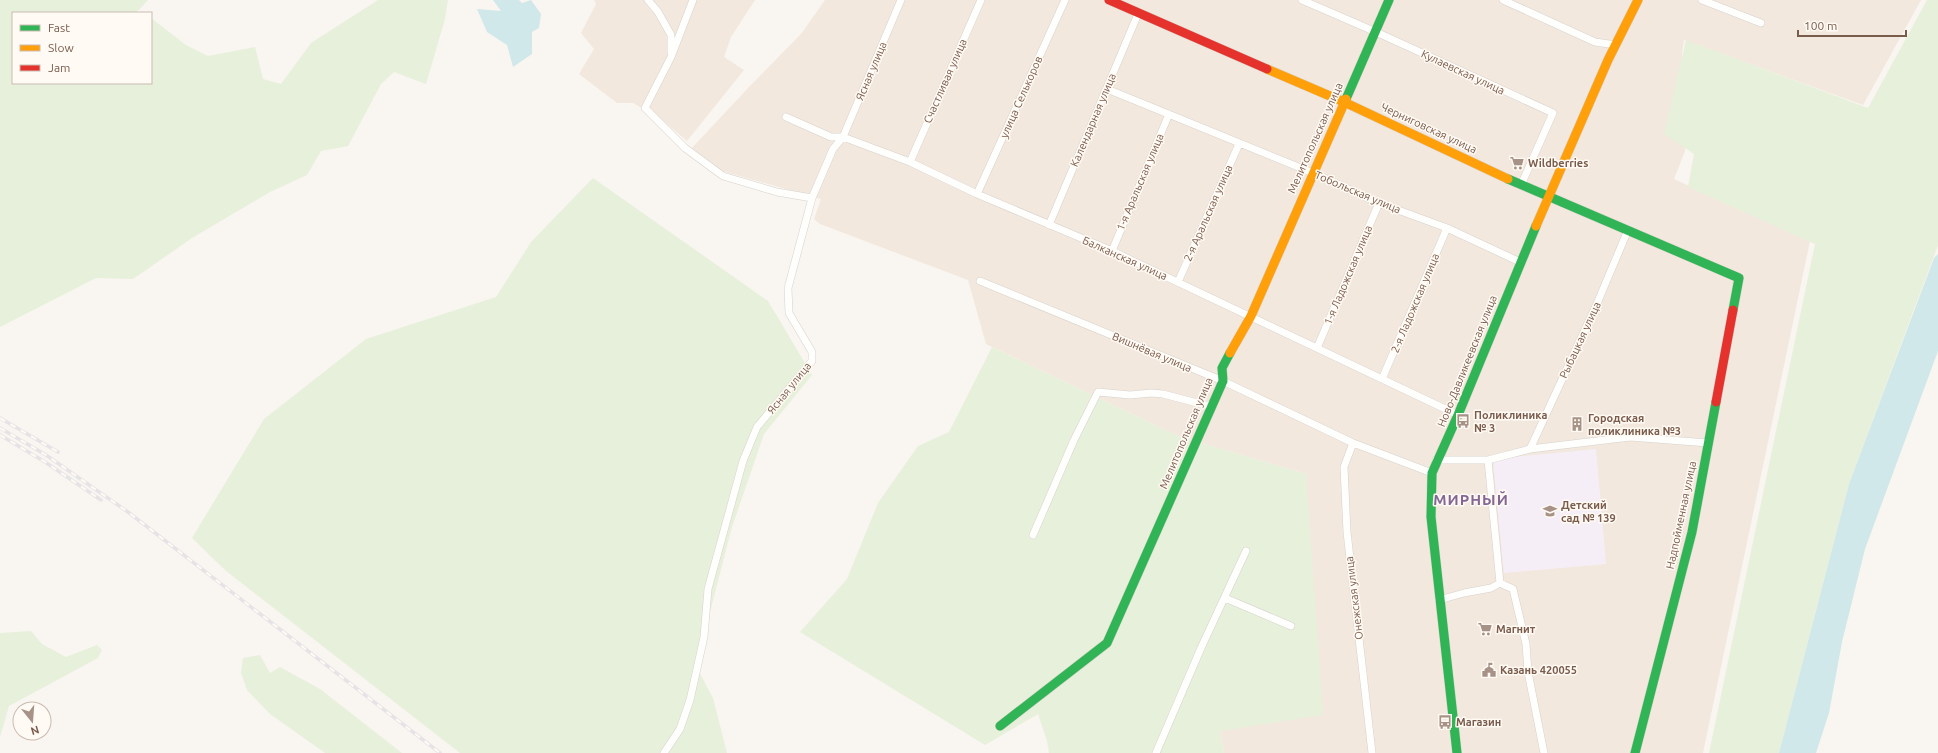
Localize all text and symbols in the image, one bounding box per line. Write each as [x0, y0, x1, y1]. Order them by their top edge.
legend [12, 12, 152, 84]
scale bar [1798, 12, 1906, 38]
text: 100 m [1804, 19, 1837, 32]
text: Fast [48, 21, 70, 34]
street label: Счастливая улица [921, 37, 969, 125]
street label: Ясная улица [853, 40, 889, 102]
text: Slow [48, 41, 74, 54]
street label: Кулаевская улица [1419, 47, 1507, 97]
street label: улица Селькоров [998, 54, 1044, 140]
text: Jam [48, 61, 70, 74]
street label: Календарная улица [1068, 71, 1118, 169]
street label: Мелитопольская улица [1285, 81, 1345, 195]
street label: Черниговская улица [1379, 101, 1479, 155]
street label: 1-я Аральская улица [1114, 132, 1166, 232]
supermarket icon: Wildberries [1509, 155, 1525, 171]
place label: Wildberries [1528, 157, 1588, 169]
street label: 2-я Аральская улица [1181, 163, 1235, 263]
street label: Тобольская улица [1313, 169, 1403, 215]
street label: 1-я Ладожская улица [1322, 223, 1374, 327]
street label: Балканская улица [1081, 234, 1169, 282]
street label: 2-я Ладожская улица [1389, 251, 1441, 355]
street label: Ново-Давликеевская улица [1435, 293, 1499, 429]
street label: Рыбацкая улица [1557, 300, 1603, 380]
street label: Вишнёвая улица [1110, 330, 1194, 374]
street label: Ясная улица [765, 360, 813, 416]
street label: Мелитопольская улица [1157, 376, 1215, 490]
place label: Поликлиника № 3 [1474, 409, 1547, 434]
place label: Городская поликлиника №3 [1588, 412, 1681, 437]
bus stop icon: Поликлиника № 3 [1455, 413, 1471, 429]
building icon: Городская поликлиника №3 [1569, 416, 1585, 432]
street label: Надпойменная улица [1664, 460, 1698, 570]
district label: МИРНЫЙ [1433, 490, 1509, 508]
place label: Детский сад № 139 [1561, 499, 1616, 524]
school or university icon: Детский сад № 139 [1542, 503, 1558, 519]
street label: Онежская улица [1343, 556, 1365, 640]
supermarket icon: Магнит [1477, 621, 1493, 637]
place label: Магнит [1496, 623, 1536, 635]
public building icon: Казань 420055 [1481, 662, 1497, 678]
place label: Казань 420055 [1500, 664, 1577, 676]
north arrow [12, 701, 52, 741]
bus stop icon: Магазин [1437, 714, 1453, 730]
place label: Магазин [1456, 716, 1501, 728]
text: N [29, 724, 41, 738]

